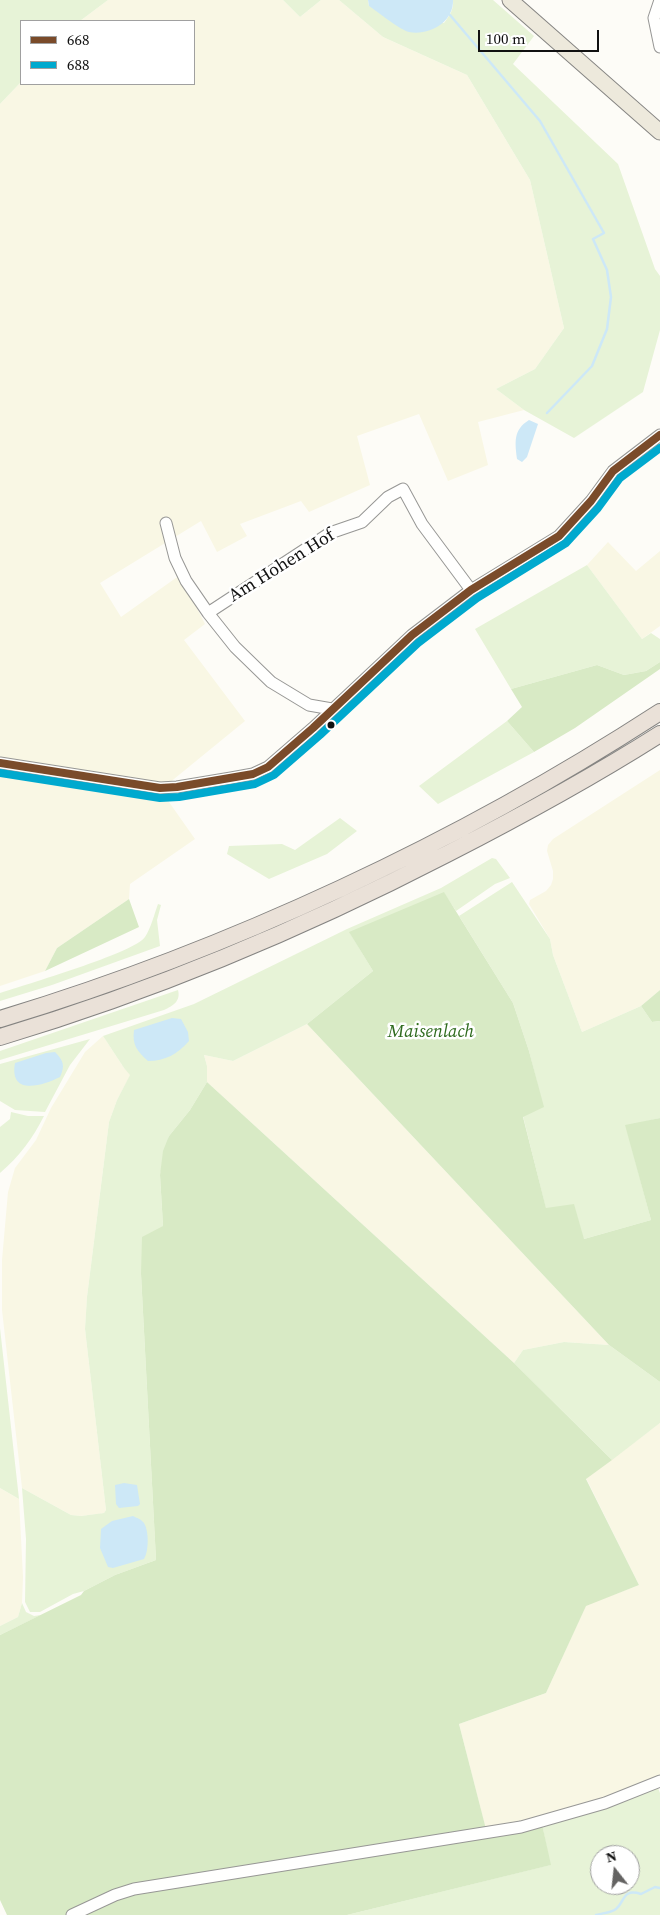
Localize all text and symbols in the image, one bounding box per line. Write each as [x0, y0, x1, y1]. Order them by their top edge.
legend [20, 20, 195, 85]
scale bar [480, 20, 601, 52]
text: 100 m [486, 28, 526, 49]
text: 668 [67, 29, 90, 50]
text: 688 [67, 54, 90, 75]
street label: Am Hohen Hof [225, 525, 339, 607]
unlabelled marker [326, 720, 336, 730]
park label: Maisenlach [388, 1021, 474, 1043]
north arrow [590, 1845, 640, 1895]
text: N [603, 1846, 619, 1868]

